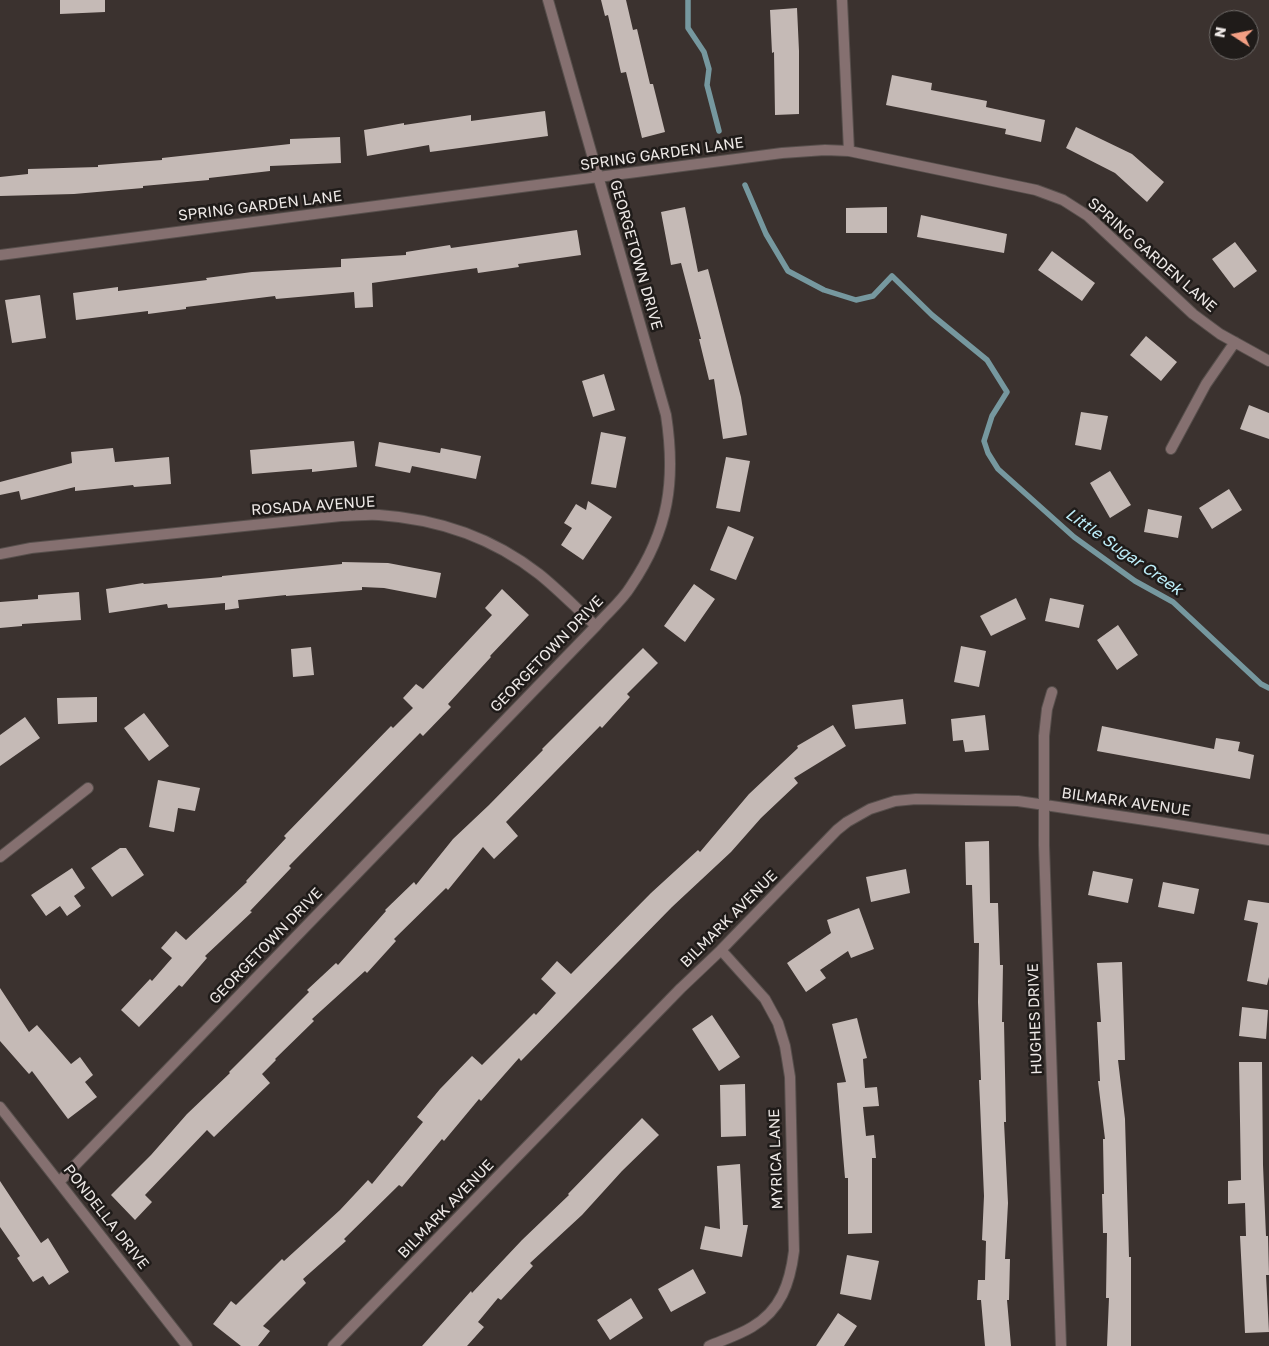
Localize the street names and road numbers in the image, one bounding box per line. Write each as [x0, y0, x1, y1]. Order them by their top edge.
street label: SPRING GARDEN LANE [579, 134, 745, 174]
street label: GEORGETOWN DRIVE [606, 178, 666, 332]
street label: SPRING GARDEN LANE [177, 187, 343, 225]
street label: SPRING GARDEN LANE [1084, 194, 1220, 316]
street label: ROSADA AVENUE [250, 493, 376, 519]
street label: GEORGETOWN DRIVE [487, 592, 607, 716]
street label: BILMARK AVENUE [1060, 784, 1192, 820]
street label: BILMARK AVENUE [677, 867, 781, 971]
street label: GEORGETOWN DRIVE [206, 884, 326, 1008]
street label: HUGHES DRIVE [1024, 963, 1046, 1075]
street label: MYRICA LANE [765, 1108, 787, 1210]
street label: BILMARK AVENUE [394, 1156, 498, 1262]
street label: PONDELLA DRIVE [60, 1161, 152, 1273]

